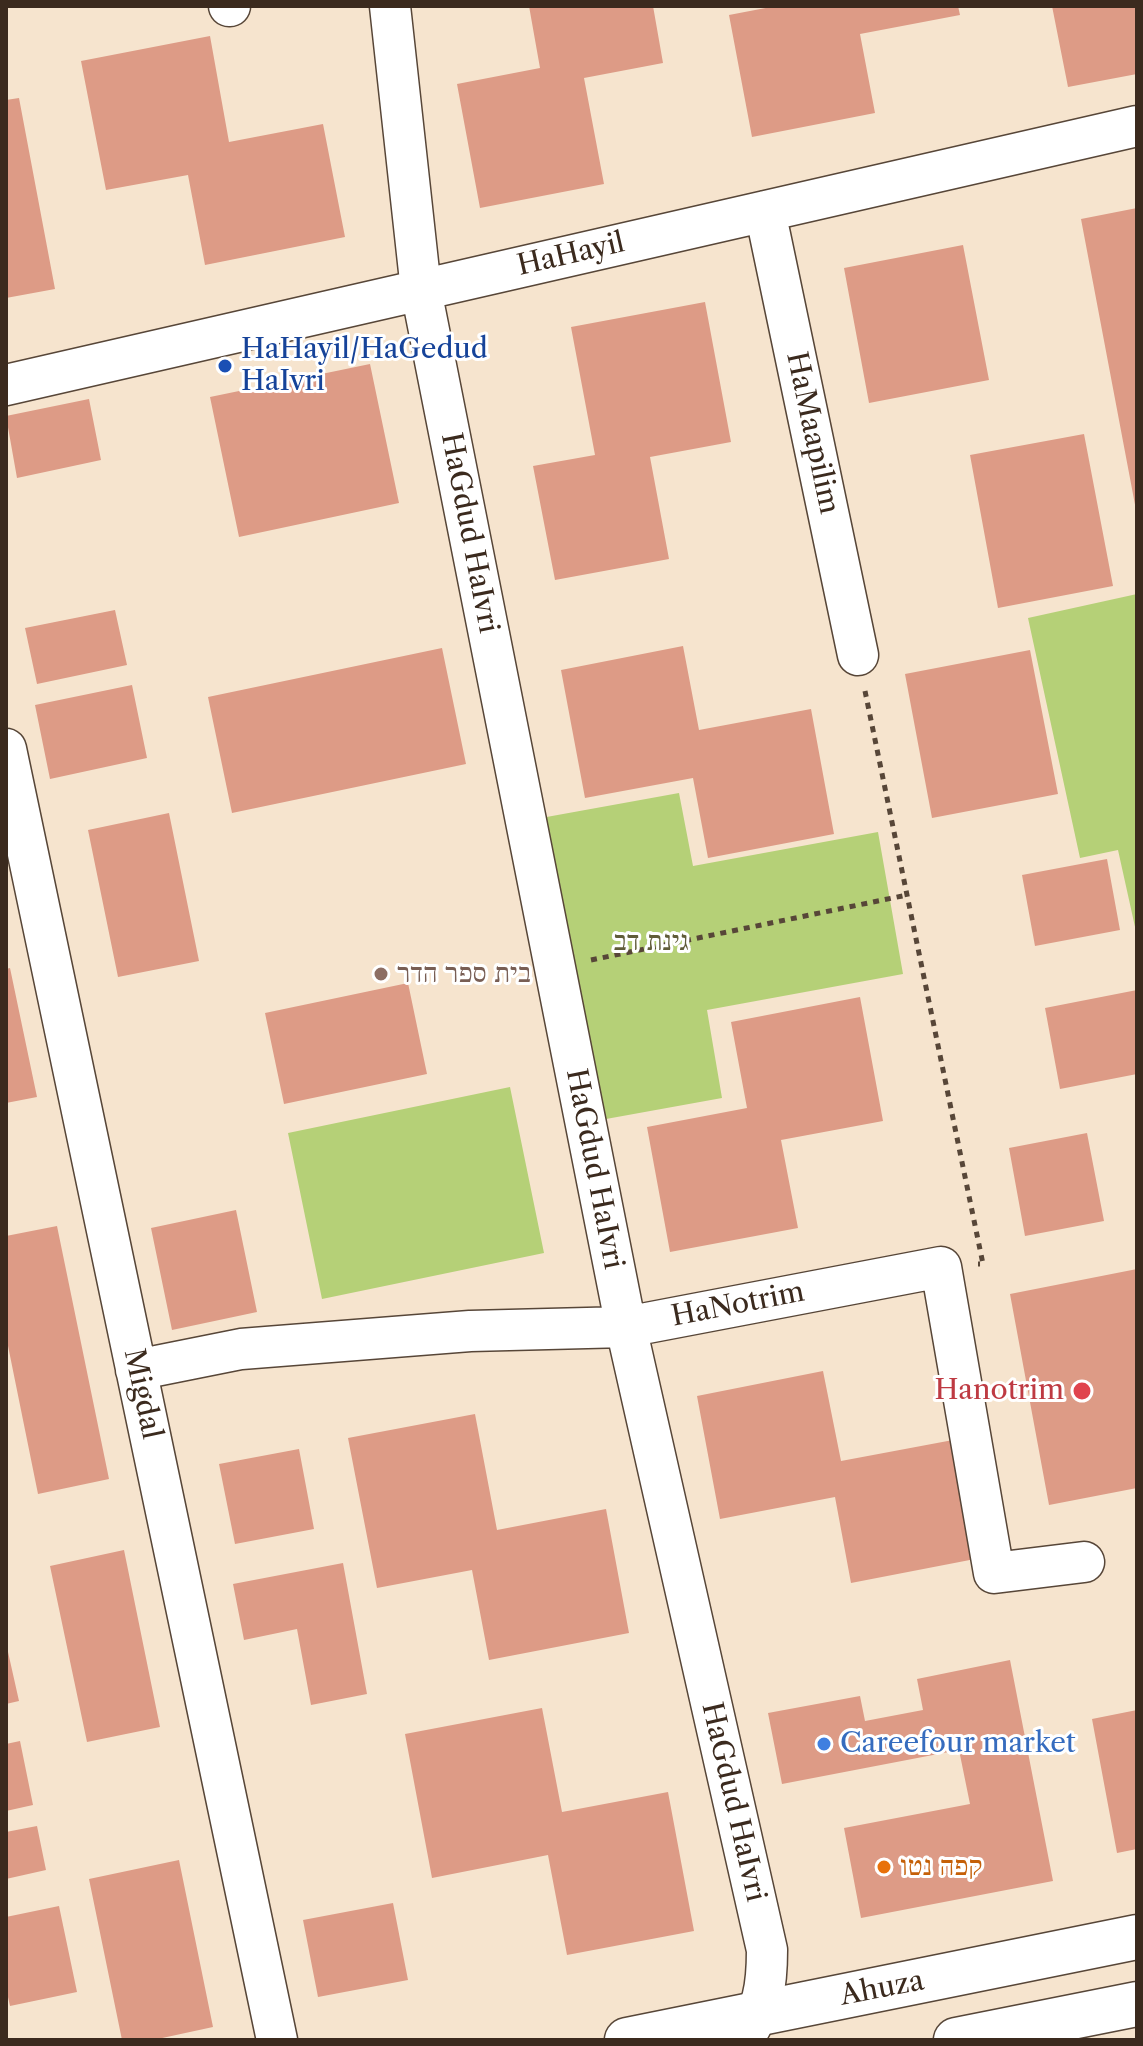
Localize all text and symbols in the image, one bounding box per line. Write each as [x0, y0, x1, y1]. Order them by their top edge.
street label: HaHayil [514, 226, 628, 284]
place label: HaHayil/HaGedud HaIvri [241, 333, 488, 399]
street label: HaMaapilim [778, 349, 846, 517]
marker: HaHayil/HaGedud HaIvri [216, 357, 234, 375]
street label: HaGdud HaIvri [433, 430, 505, 636]
park label: גינת דב [613, 925, 689, 959]
place label: בית ספר הדר [397, 957, 531, 991]
marker: בית ספר הדר [372, 965, 390, 983]
street label: HaGdud HaIvri [558, 1066, 630, 1272]
street label: HaNotrim [669, 1276, 807, 1334]
street label: Migdal [116, 1346, 168, 1442]
place label: Hanotrim [934, 1374, 1064, 1408]
marker: Hanotrim [1071, 1380, 1093, 1402]
street label: HaGdud HaIvri [694, 1699, 772, 1905]
place label: Careefour market [840, 1727, 1076, 1761]
marker: Careefour market [815, 1735, 833, 1753]
place label: קפה נטו [900, 1850, 982, 1884]
marker: קפה נטו [875, 1858, 893, 1876]
street label: Ahuza [837, 1964, 927, 2014]

